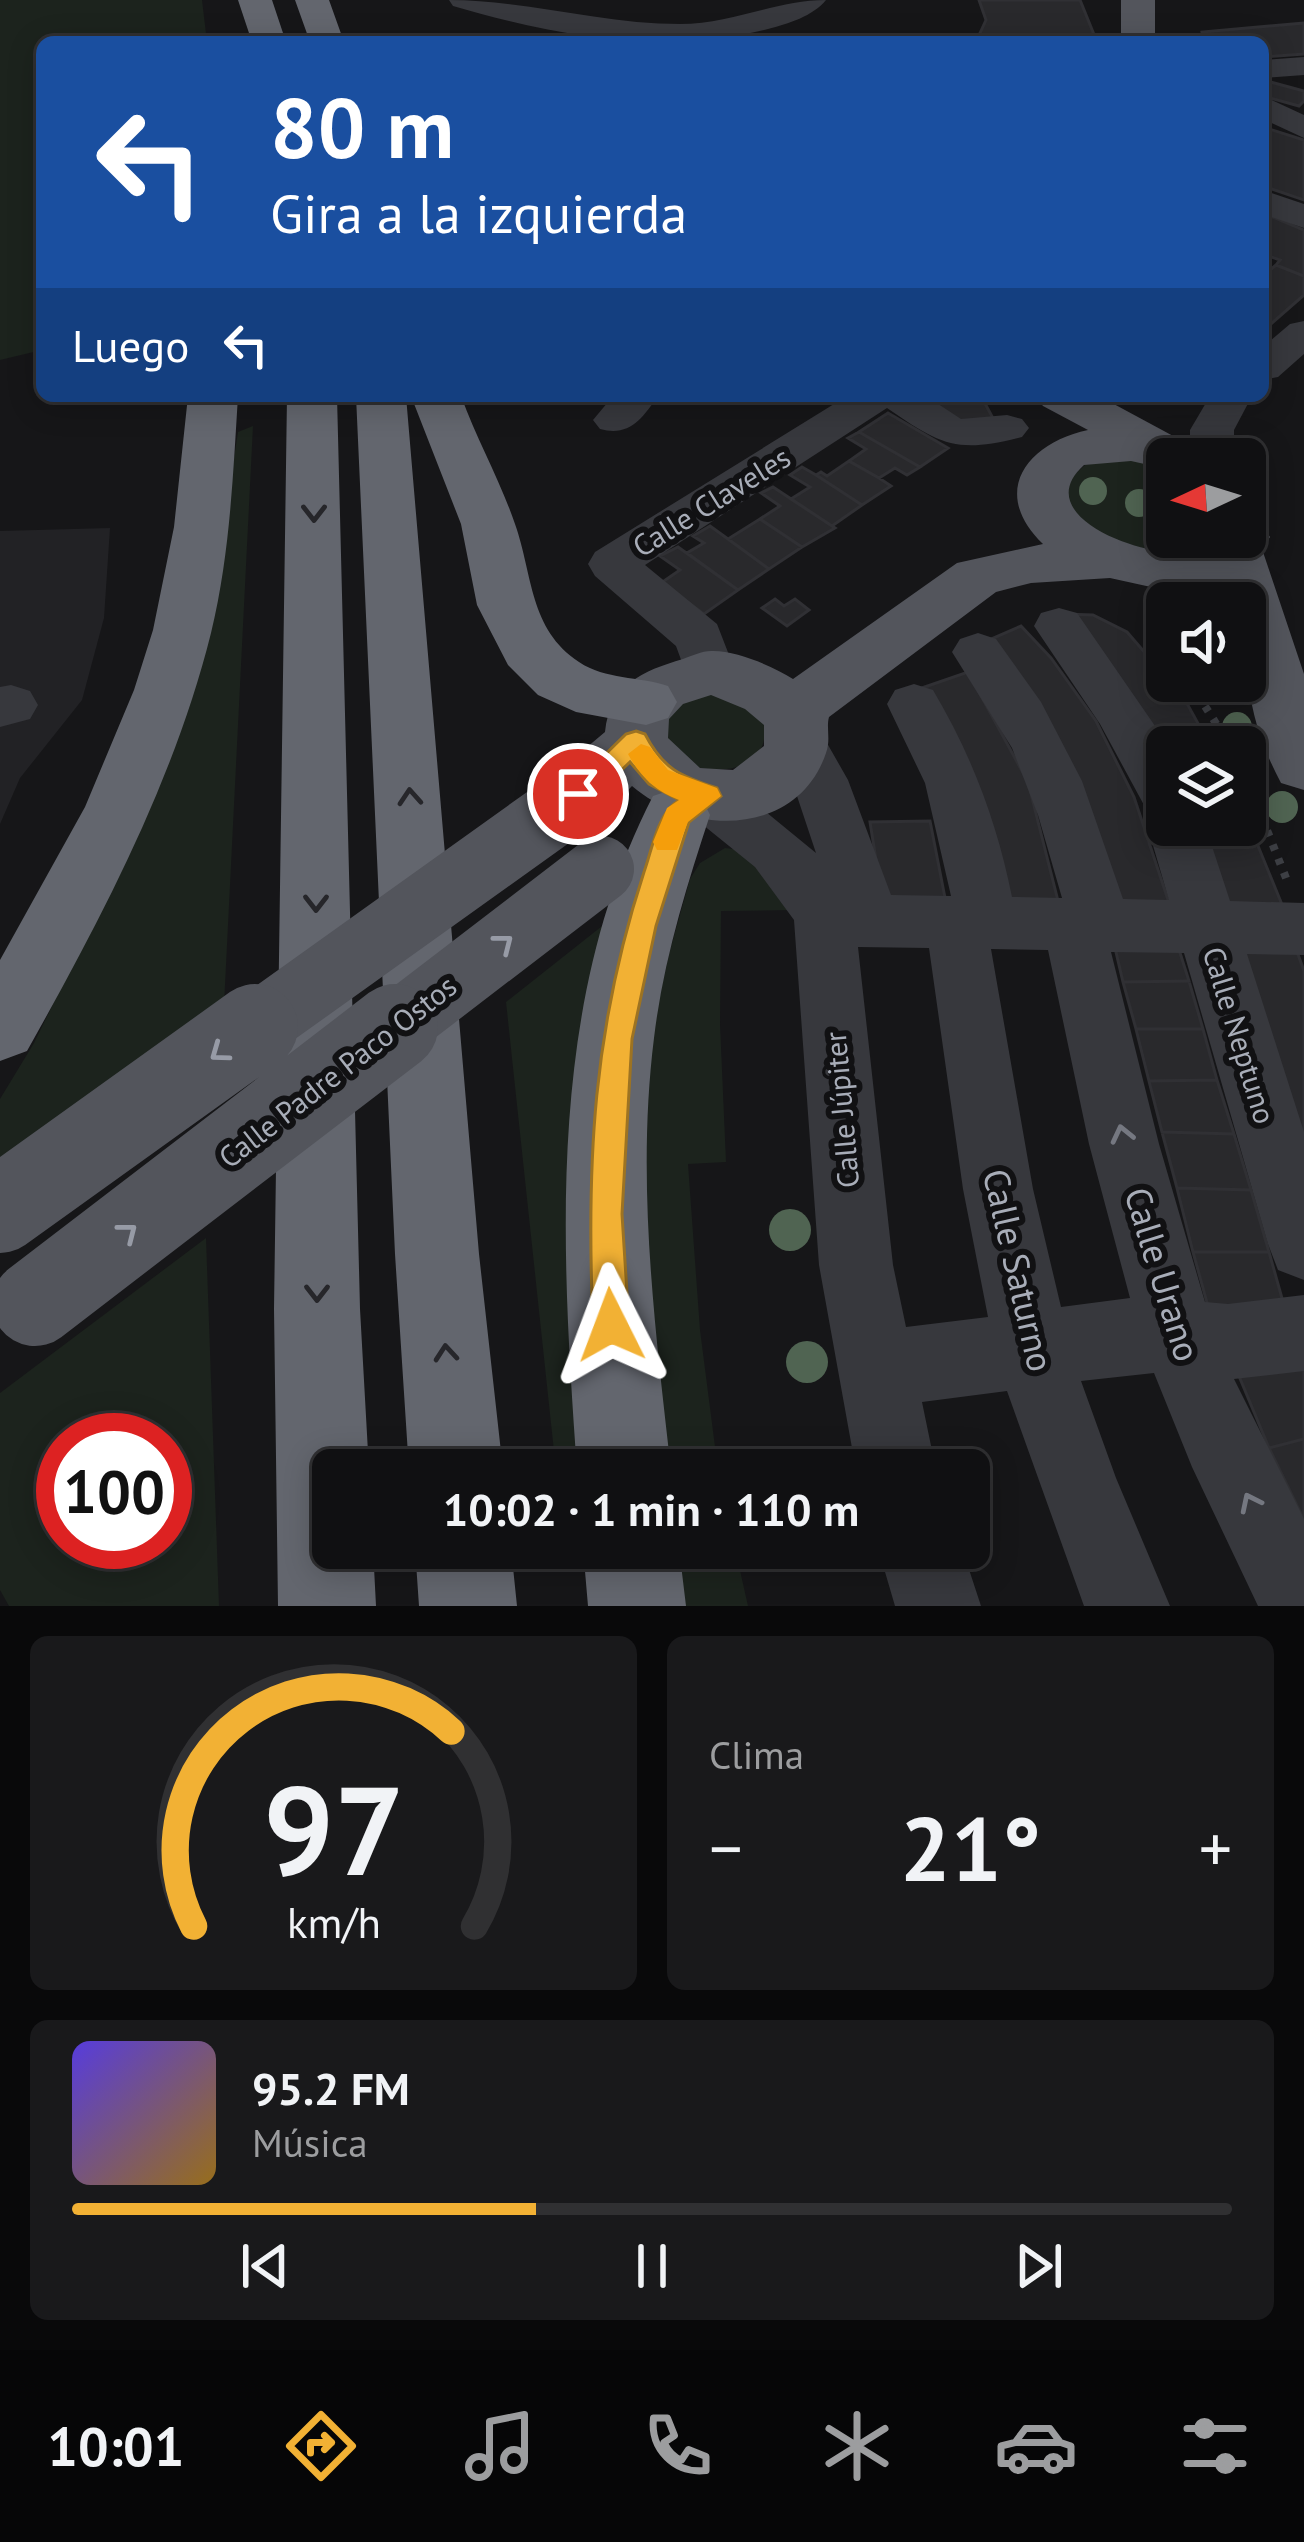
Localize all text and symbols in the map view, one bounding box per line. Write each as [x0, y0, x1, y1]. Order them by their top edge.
text: 80 m [270, 72, 454, 181]
icon: left [72, 84, 228, 240]
text: Gira a la izquierda [270, 178, 687, 248]
icon: left [213, 312, 279, 378]
text: Luego [72, 316, 189, 374]
street label: Calle Claveles [625, 437, 797, 565]
north arrow [1146, 438, 1266, 558]
map controls [1146, 438, 1266, 846]
one-way arrow [301, 505, 327, 523]
button: sound [1146, 582, 1266, 702]
button: layers [1146, 726, 1266, 846]
pin [527, 743, 629, 845]
icon: arrive [545, 761, 611, 827]
one-way arrow [397, 787, 423, 806]
one-way arrow [302, 894, 328, 913]
one-way arrow [490, 936, 512, 957]
street label: Calle Neptuno [1195, 942, 1285, 1128]
street label: Calle Padre Paco Ostos [210, 966, 464, 1176]
street label: Calle Júpiter [815, 1030, 867, 1190]
one-way arrow [210, 1039, 232, 1061]
one-way arrow [1111, 1125, 1136, 1145]
street label: Calle Saturno [973, 1164, 1065, 1376]
street label: Calle Urano [1114, 1181, 1212, 1367]
one-way arrow [114, 1225, 136, 1246]
position arrow [548, 1262, 674, 1388]
one-way arrow [304, 1285, 330, 1303]
one-way arrow [433, 1344, 459, 1363]
speed limit sign: 100 [36, 1413, 192, 1569]
text: 10:02 · 1 min · 110 m [443, 1480, 859, 1538]
one-way arrow [1241, 1493, 1264, 1514]
text: Clima [709, 1729, 804, 1780]
text: 97 [263, 1748, 404, 1909]
text: 21° [900, 1789, 1041, 1906]
text: − [709, 1805, 742, 1890]
text: + [1199, 1805, 1232, 1890]
text: km/h [286, 1894, 381, 1950]
text: 95.2 FM [252, 2059, 410, 2117]
text: Música [252, 2117, 368, 2168]
icon: previous [232, 2233, 298, 2299]
icon: pause [619, 2233, 685, 2299]
icon: next [1006, 2233, 1072, 2299]
icon: directions [279, 2404, 363, 2488]
icon: music [458, 2404, 542, 2488]
icon: phone [636, 2404, 720, 2488]
icon: climate [815, 2404, 899, 2488]
icon: car [994, 2404, 1078, 2488]
icon: filters [1173, 2404, 1257, 2488]
text: 10:01 [47, 2411, 184, 2481]

